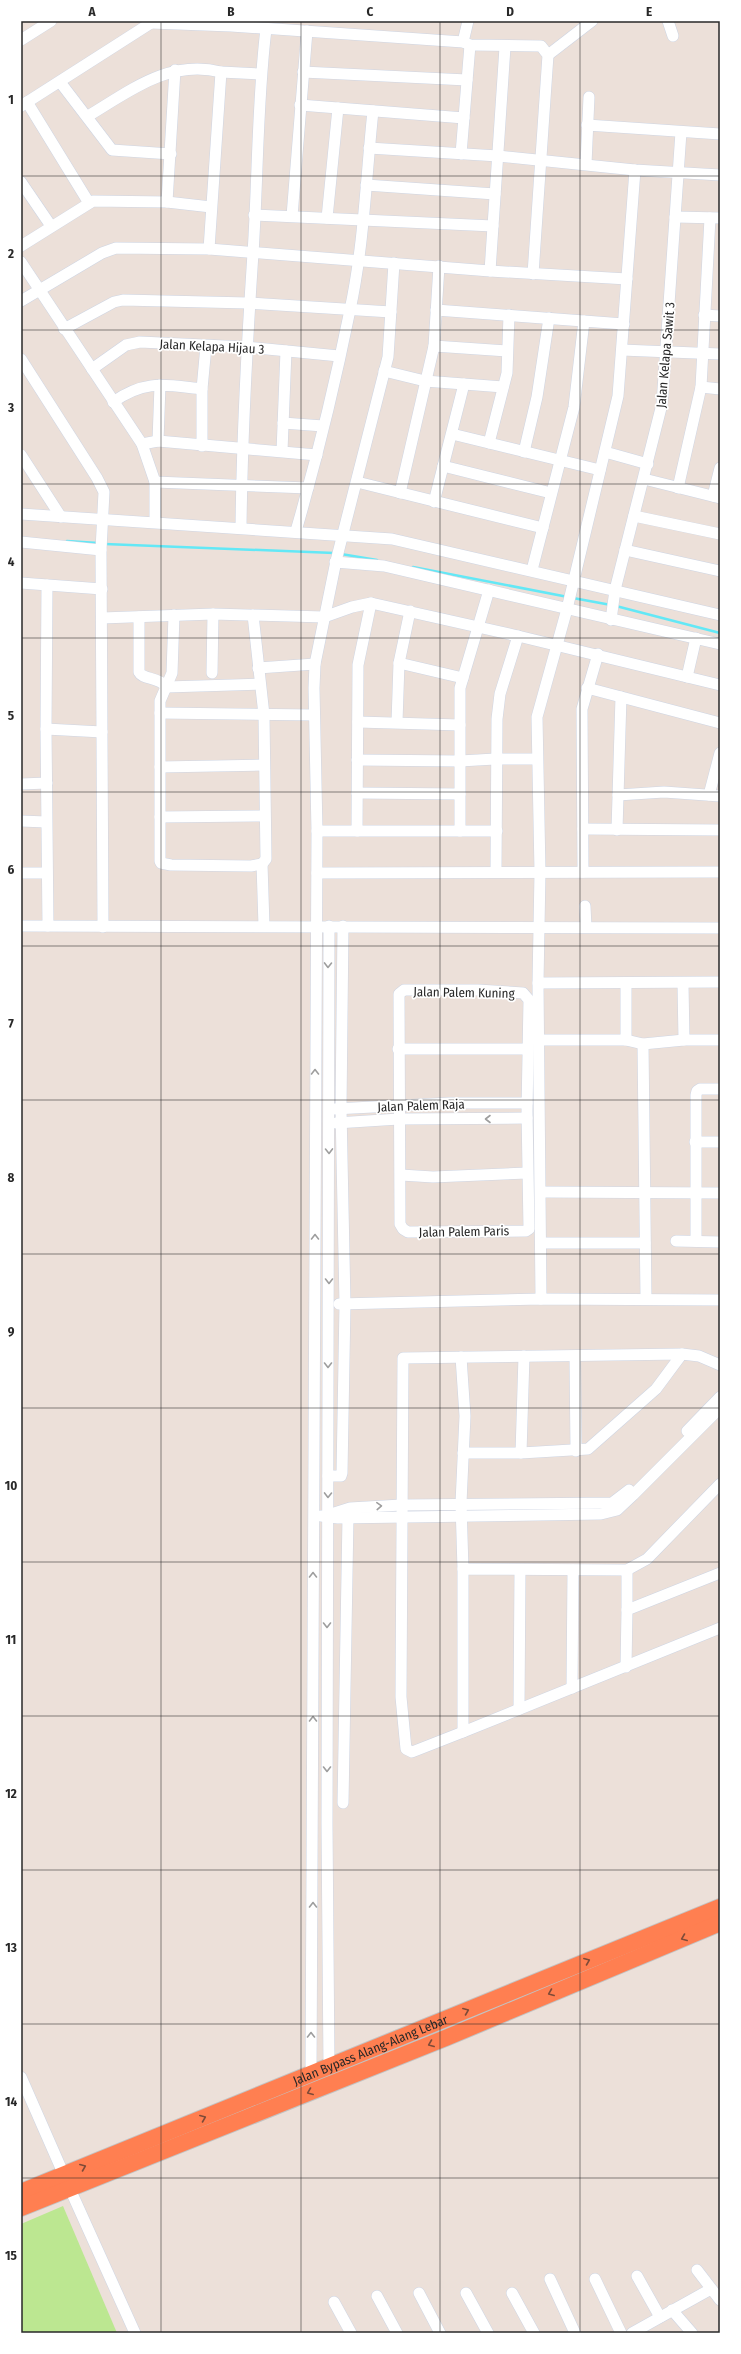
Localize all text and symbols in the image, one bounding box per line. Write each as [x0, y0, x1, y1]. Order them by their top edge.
text: A [87, 4, 96, 19]
text: B [227, 4, 235, 19]
text: C [367, 4, 374, 19]
text: D [506, 4, 514, 19]
text: E [646, 4, 652, 19]
text: 1 [8, 92, 14, 107]
text: 2 [7, 246, 14, 261]
street label: Jalan Kelapa Sawit 3 [653, 301, 678, 409]
street label: Jalan Kelapa Hijau 3 [159, 336, 265, 357]
text: 3 [7, 400, 14, 415]
text: 4 [8, 554, 15, 569]
text: 5 [8, 708, 14, 723]
text: 6 [8, 862, 15, 877]
one-way arrow [324, 962, 333, 968]
street label: Jalan Palem Kuning [413, 984, 516, 1001]
text: 7 [8, 1016, 14, 1031]
one-way arrow [311, 1069, 319, 1075]
street label: Jalan Palem Raja [377, 1096, 465, 1115]
one-way arrow [485, 1115, 491, 1123]
one-way arrow [325, 1148, 333, 1154]
text: 8 [8, 1170, 15, 1185]
street label: Jalan Palem Paris [419, 1223, 510, 1240]
one-way arrow [311, 1234, 319, 1240]
one-way arrow [325, 1278, 333, 1284]
text: 9 [8, 1324, 15, 1339]
one-way arrow [324, 1362, 332, 1368]
text: 10 [5, 1478, 17, 1493]
one-way arrow [323, 1492, 332, 1498]
one-way arrow [376, 1502, 382, 1510]
one-way arrow [309, 1572, 317, 1578]
one-way arrow [323, 1622, 331, 1628]
text: 11 [6, 1632, 16, 1647]
one-way arrow [309, 1716, 317, 1722]
one-way arrow [323, 1766, 331, 1772]
text: 12 [5, 1786, 17, 1801]
one-way arrow [309, 1902, 317, 1908]
one-way arrow [680, 1933, 688, 1941]
text: 13 [5, 1940, 17, 1955]
one-way arrow [583, 1958, 590, 1966]
one-way arrow [547, 1988, 554, 1996]
one-way arrow [463, 2007, 470, 2015]
street label: Jalan Bypass Alang-Alang Lebar [291, 2012, 450, 2088]
one-way arrow [307, 2032, 315, 2038]
one-way arrow [428, 2039, 435, 2047]
one-way arrow [307, 2088, 314, 2096]
text: 14 [5, 2094, 17, 2109]
one-way arrow [199, 2115, 207, 2123]
one-way arrow [79, 2164, 87, 2172]
text: 15 [5, 2248, 17, 2263]

